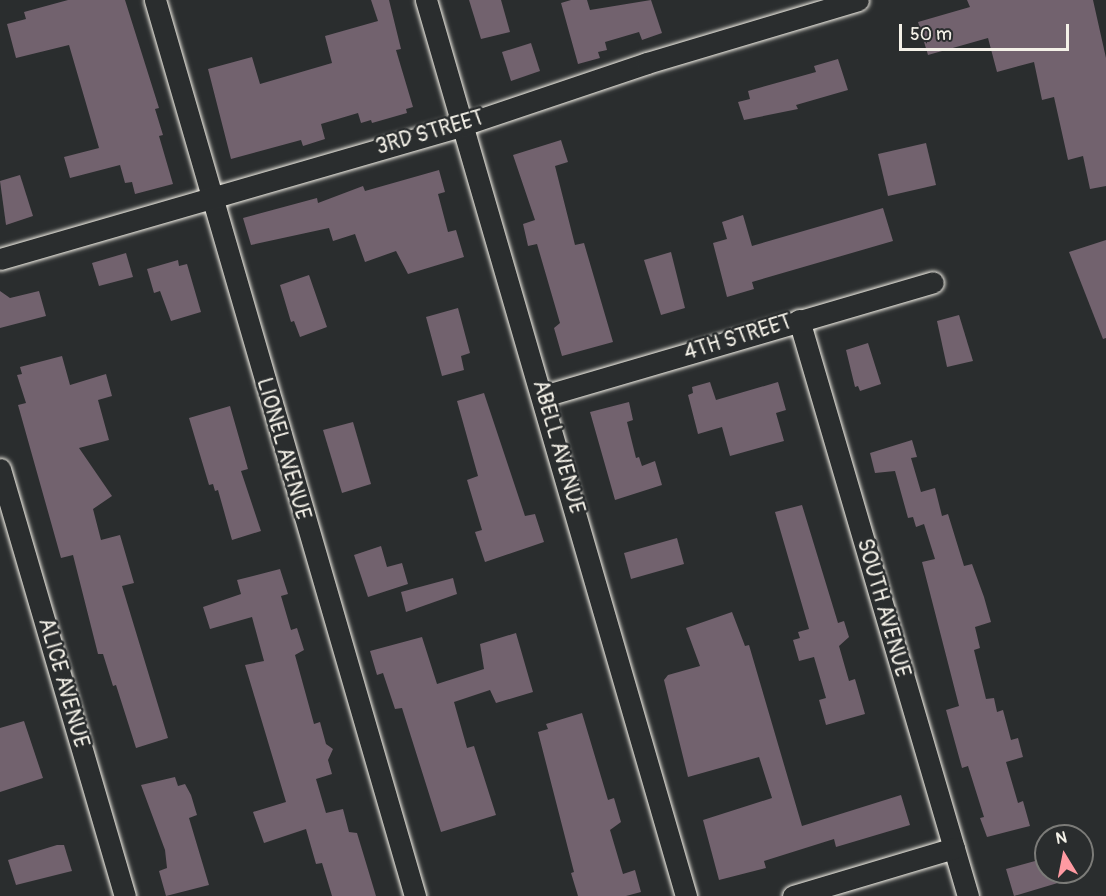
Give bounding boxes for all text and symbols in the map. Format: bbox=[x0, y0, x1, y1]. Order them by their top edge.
scale bar bbox=[902, 12, 1072, 50]
text: 50 m bbox=[910, 23, 952, 46]
street label: 3RD STREET bbox=[373, 106, 487, 160]
street label: 4TH STREET bbox=[681, 310, 795, 366]
street label: LIONEL AVENUE bbox=[251, 375, 315, 523]
street label: ABELL AVENUE bbox=[527, 377, 589, 517]
street label: SOUTH AVENUE bbox=[851, 536, 915, 680]
street label: ALICE AVENUE bbox=[32, 615, 94, 751]
north arrow bbox=[1034, 824, 1094, 884]
text: N bbox=[1054, 827, 1068, 849]

